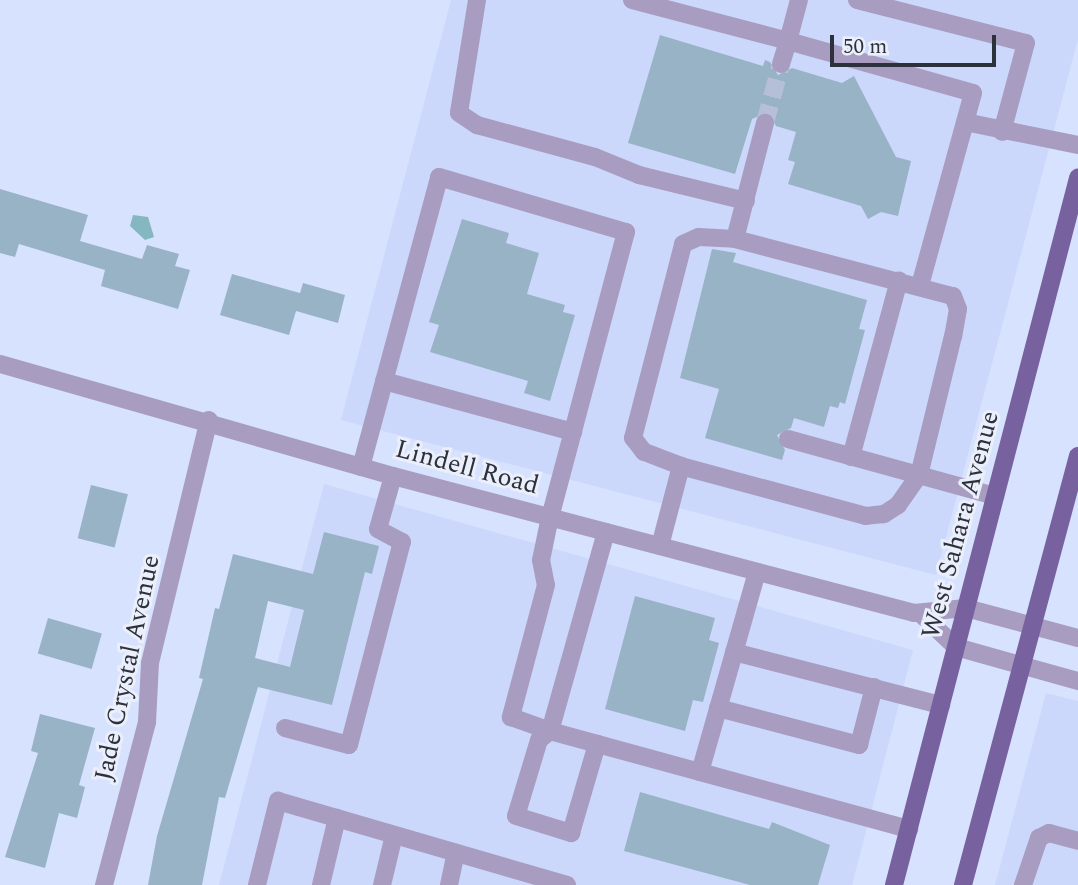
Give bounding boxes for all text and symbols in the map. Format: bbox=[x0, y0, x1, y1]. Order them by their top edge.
scale bar bbox=[833, 21, 999, 65]
text: 50 m bbox=[843, 31, 887, 63]
street label: West Sahara Avenue bbox=[916, 408, 1006, 642]
street label: Lindell Road bbox=[392, 434, 542, 502]
street label: Jade Crystal Avenue bbox=[89, 552, 167, 784]

